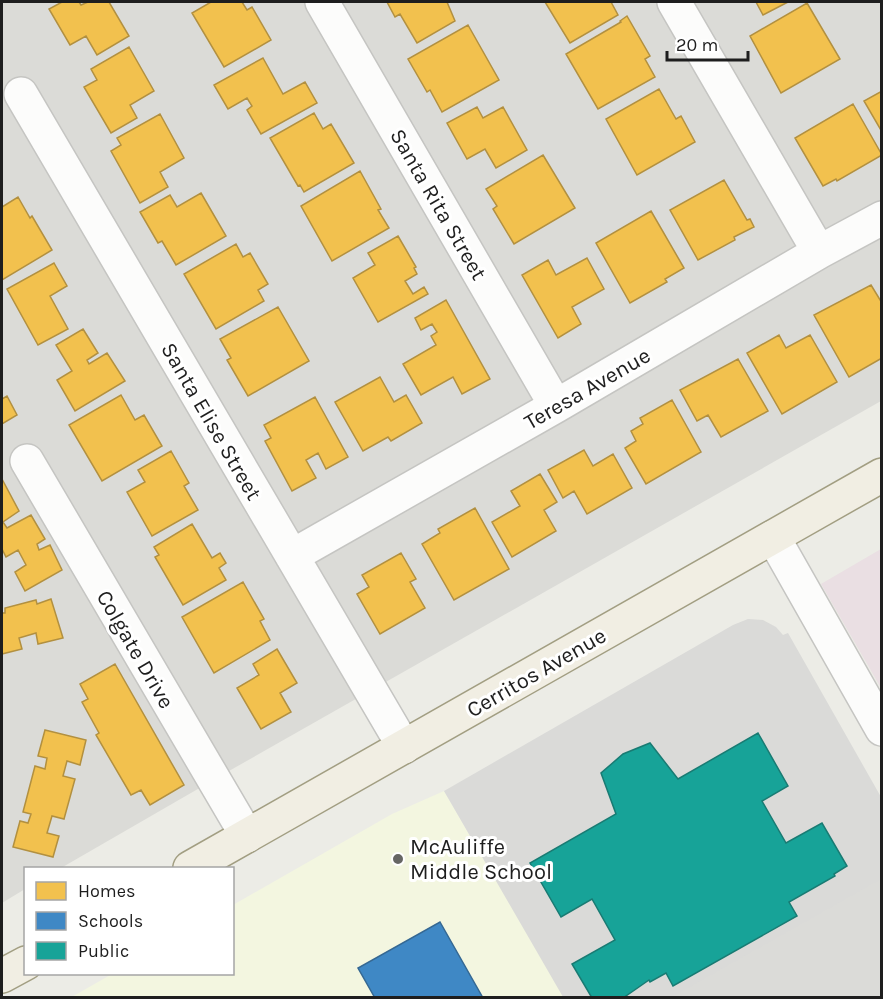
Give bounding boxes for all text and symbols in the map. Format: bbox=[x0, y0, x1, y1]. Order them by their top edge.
scale bar bbox=[667, 24, 748, 62]
text: 20 m bbox=[676, 34, 718, 56]
street label: Santa Rita Street bbox=[384, 124, 492, 285]
street label: Santa Elise Street bbox=[155, 338, 267, 505]
street label: Teresa Avenue bbox=[520, 342, 655, 435]
street label: Colgate Drive bbox=[91, 586, 179, 713]
street label: Cerritos Avenue bbox=[462, 622, 611, 723]
place label: McAuliffe Middle School bbox=[410, 834, 552, 885]
marker: McAuliffe Middle School bbox=[391, 852, 405, 866]
legend bbox=[24, 867, 234, 975]
text: Homes bbox=[78, 880, 135, 902]
text: Schools bbox=[78, 910, 143, 932]
text: Public bbox=[78, 940, 129, 962]

